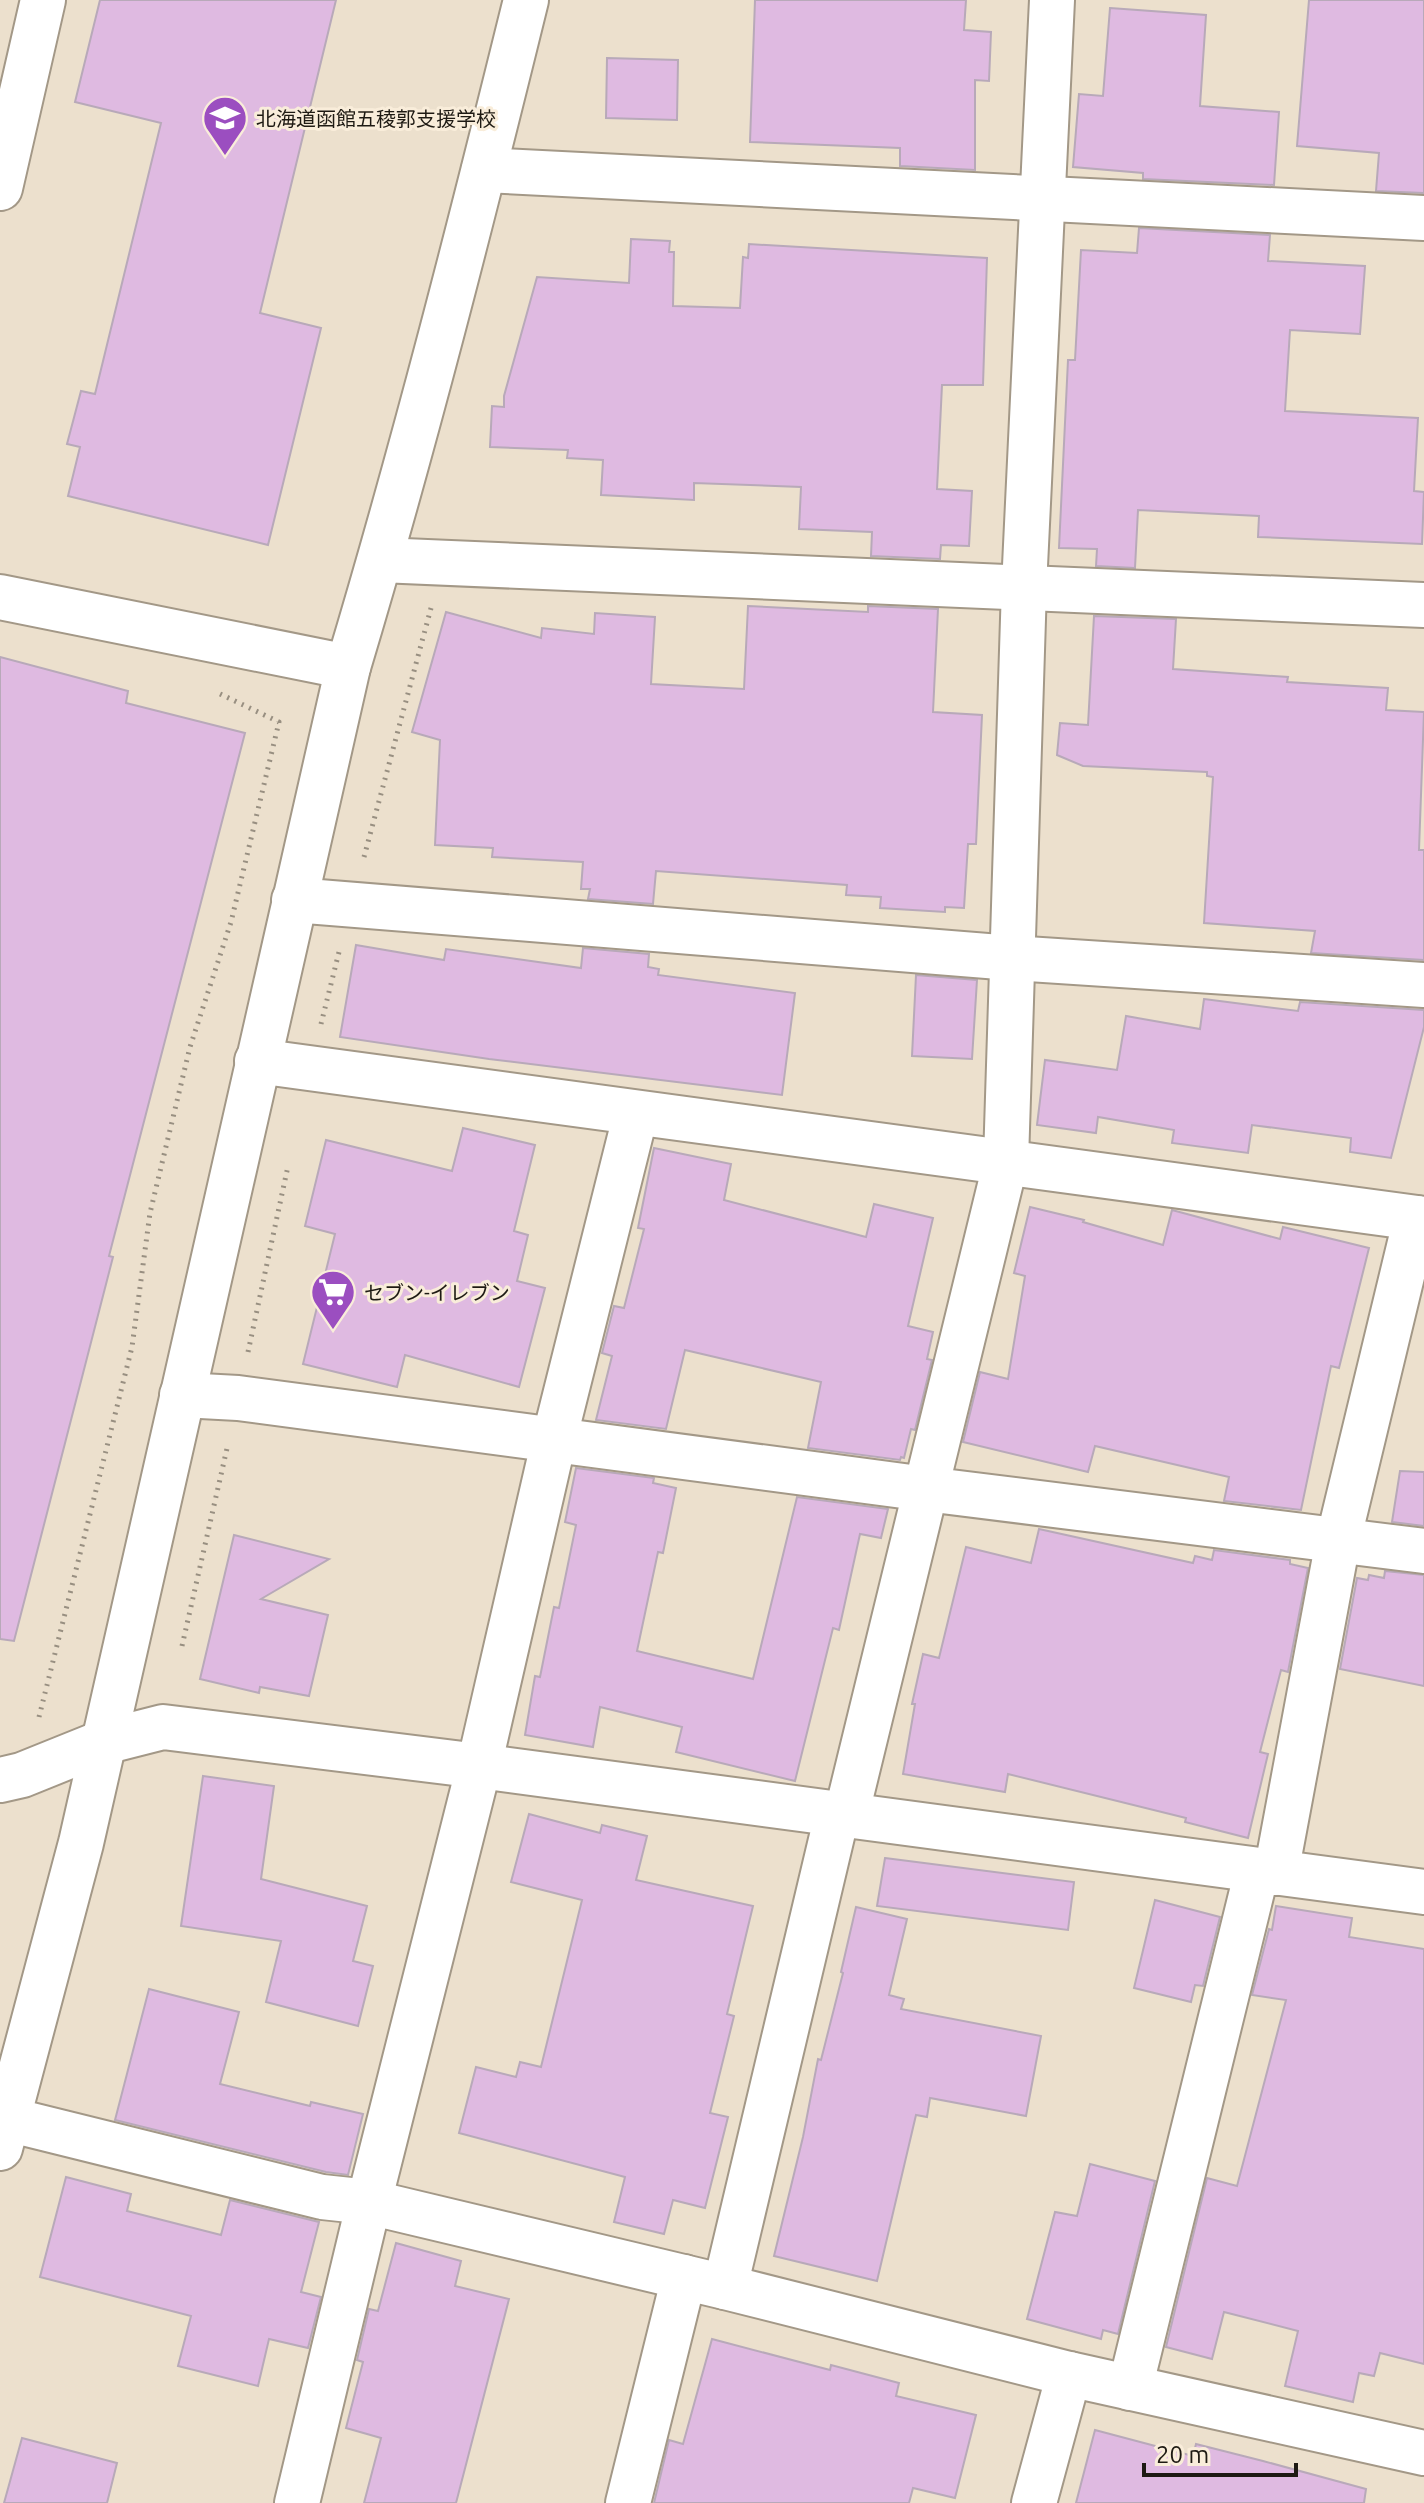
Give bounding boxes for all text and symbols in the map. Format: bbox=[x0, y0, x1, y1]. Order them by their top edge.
school or university icon: 北海道函館五稜郭支援学校 bbox=[201, 94, 249, 157]
place label: 北海道函館五稜郭支援学校 bbox=[256, 107, 496, 130]
supermarket icon: セブン-イレブン bbox=[309, 1268, 357, 1331]
place label: セブン-イレブン bbox=[364, 1281, 510, 1304]
scale bar bbox=[1144, 2427, 1296, 2477]
text: 20 m bbox=[1156, 2441, 1209, 2468]

